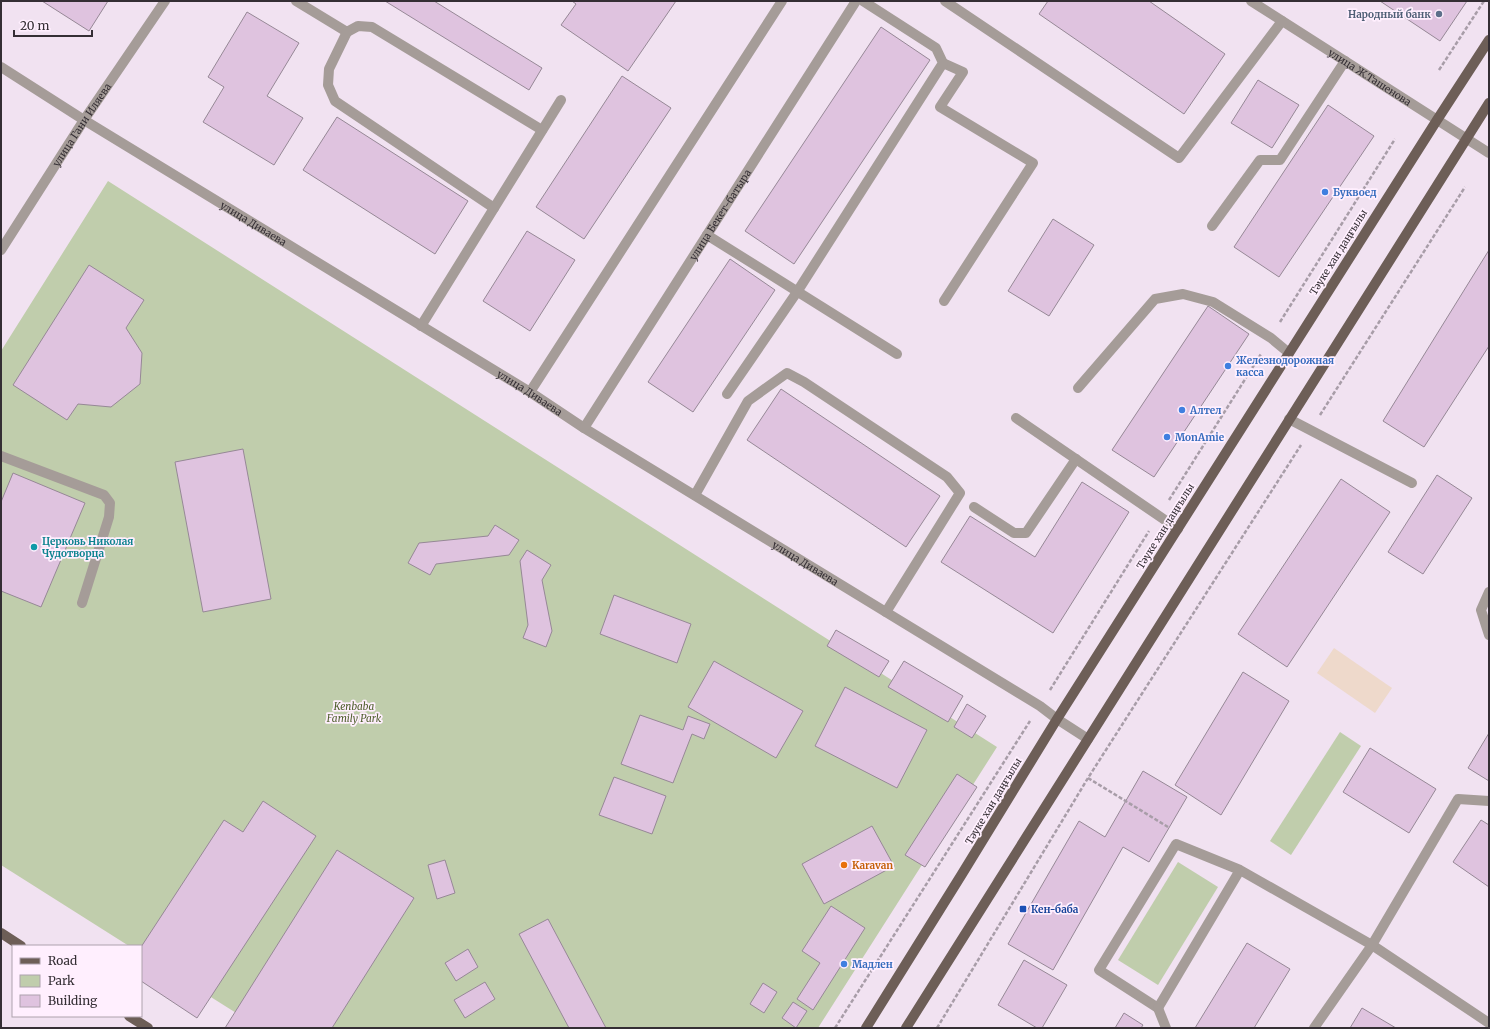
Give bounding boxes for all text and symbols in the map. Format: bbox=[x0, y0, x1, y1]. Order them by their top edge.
place label: Народный банк bbox=[1348, 8, 1431, 21]
marker: Народный банк bbox=[1434, 9, 1444, 19]
scale bar bbox=[14, 12, 92, 38]
text: 20 m bbox=[20, 18, 49, 33]
street label: улица Ж.Ташенова bbox=[1326, 46, 1414, 109]
street label: улица Гани Иляева bbox=[50, 80, 115, 169]
street label: улица Бекет-батыра bbox=[687, 166, 754, 263]
place label: Буквоед bbox=[1333, 186, 1377, 199]
marker: Буквоед bbox=[1320, 187, 1330, 197]
street label: улица Диваева bbox=[218, 199, 289, 249]
street label: Тәуке хан даңғылы bbox=[1307, 207, 1370, 298]
place label: Железнодорожная касса bbox=[1236, 354, 1334, 379]
marker: Железнодорожная касса bbox=[1223, 361, 1233, 371]
street label: улица Диваева bbox=[494, 367, 565, 419]
place label: Алтел bbox=[1189, 404, 1221, 417]
marker: Алтел bbox=[1177, 405, 1187, 415]
place label: MonAmie bbox=[1175, 431, 1225, 444]
marker: MonAmie bbox=[1162, 432, 1172, 442]
street label: Тәуке хан даңғылы bbox=[1134, 481, 1197, 572]
place label: Церковь Николая Чудотворца bbox=[42, 535, 134, 560]
street label: улица Диваева bbox=[770, 538, 841, 589]
marker: Церковь Николая Чудотворца bbox=[29, 542, 39, 552]
park label: Kenbaba Family Park bbox=[326, 700, 382, 725]
street label: Тәуке хан даңғылы bbox=[962, 755, 1025, 847]
place label: Karavan bbox=[852, 859, 893, 872]
marker: Karavan bbox=[839, 860, 849, 870]
place label: Кен-баба bbox=[1031, 903, 1079, 916]
marker: Кен-баба bbox=[1018, 904, 1028, 914]
legend bbox=[12, 945, 142, 1017]
text: Road bbox=[48, 953, 77, 968]
place label: Мадлен bbox=[852, 958, 893, 971]
marker: Мадлен bbox=[839, 959, 849, 969]
text: Park bbox=[48, 973, 75, 988]
text: Building bbox=[48, 993, 98, 1008]

